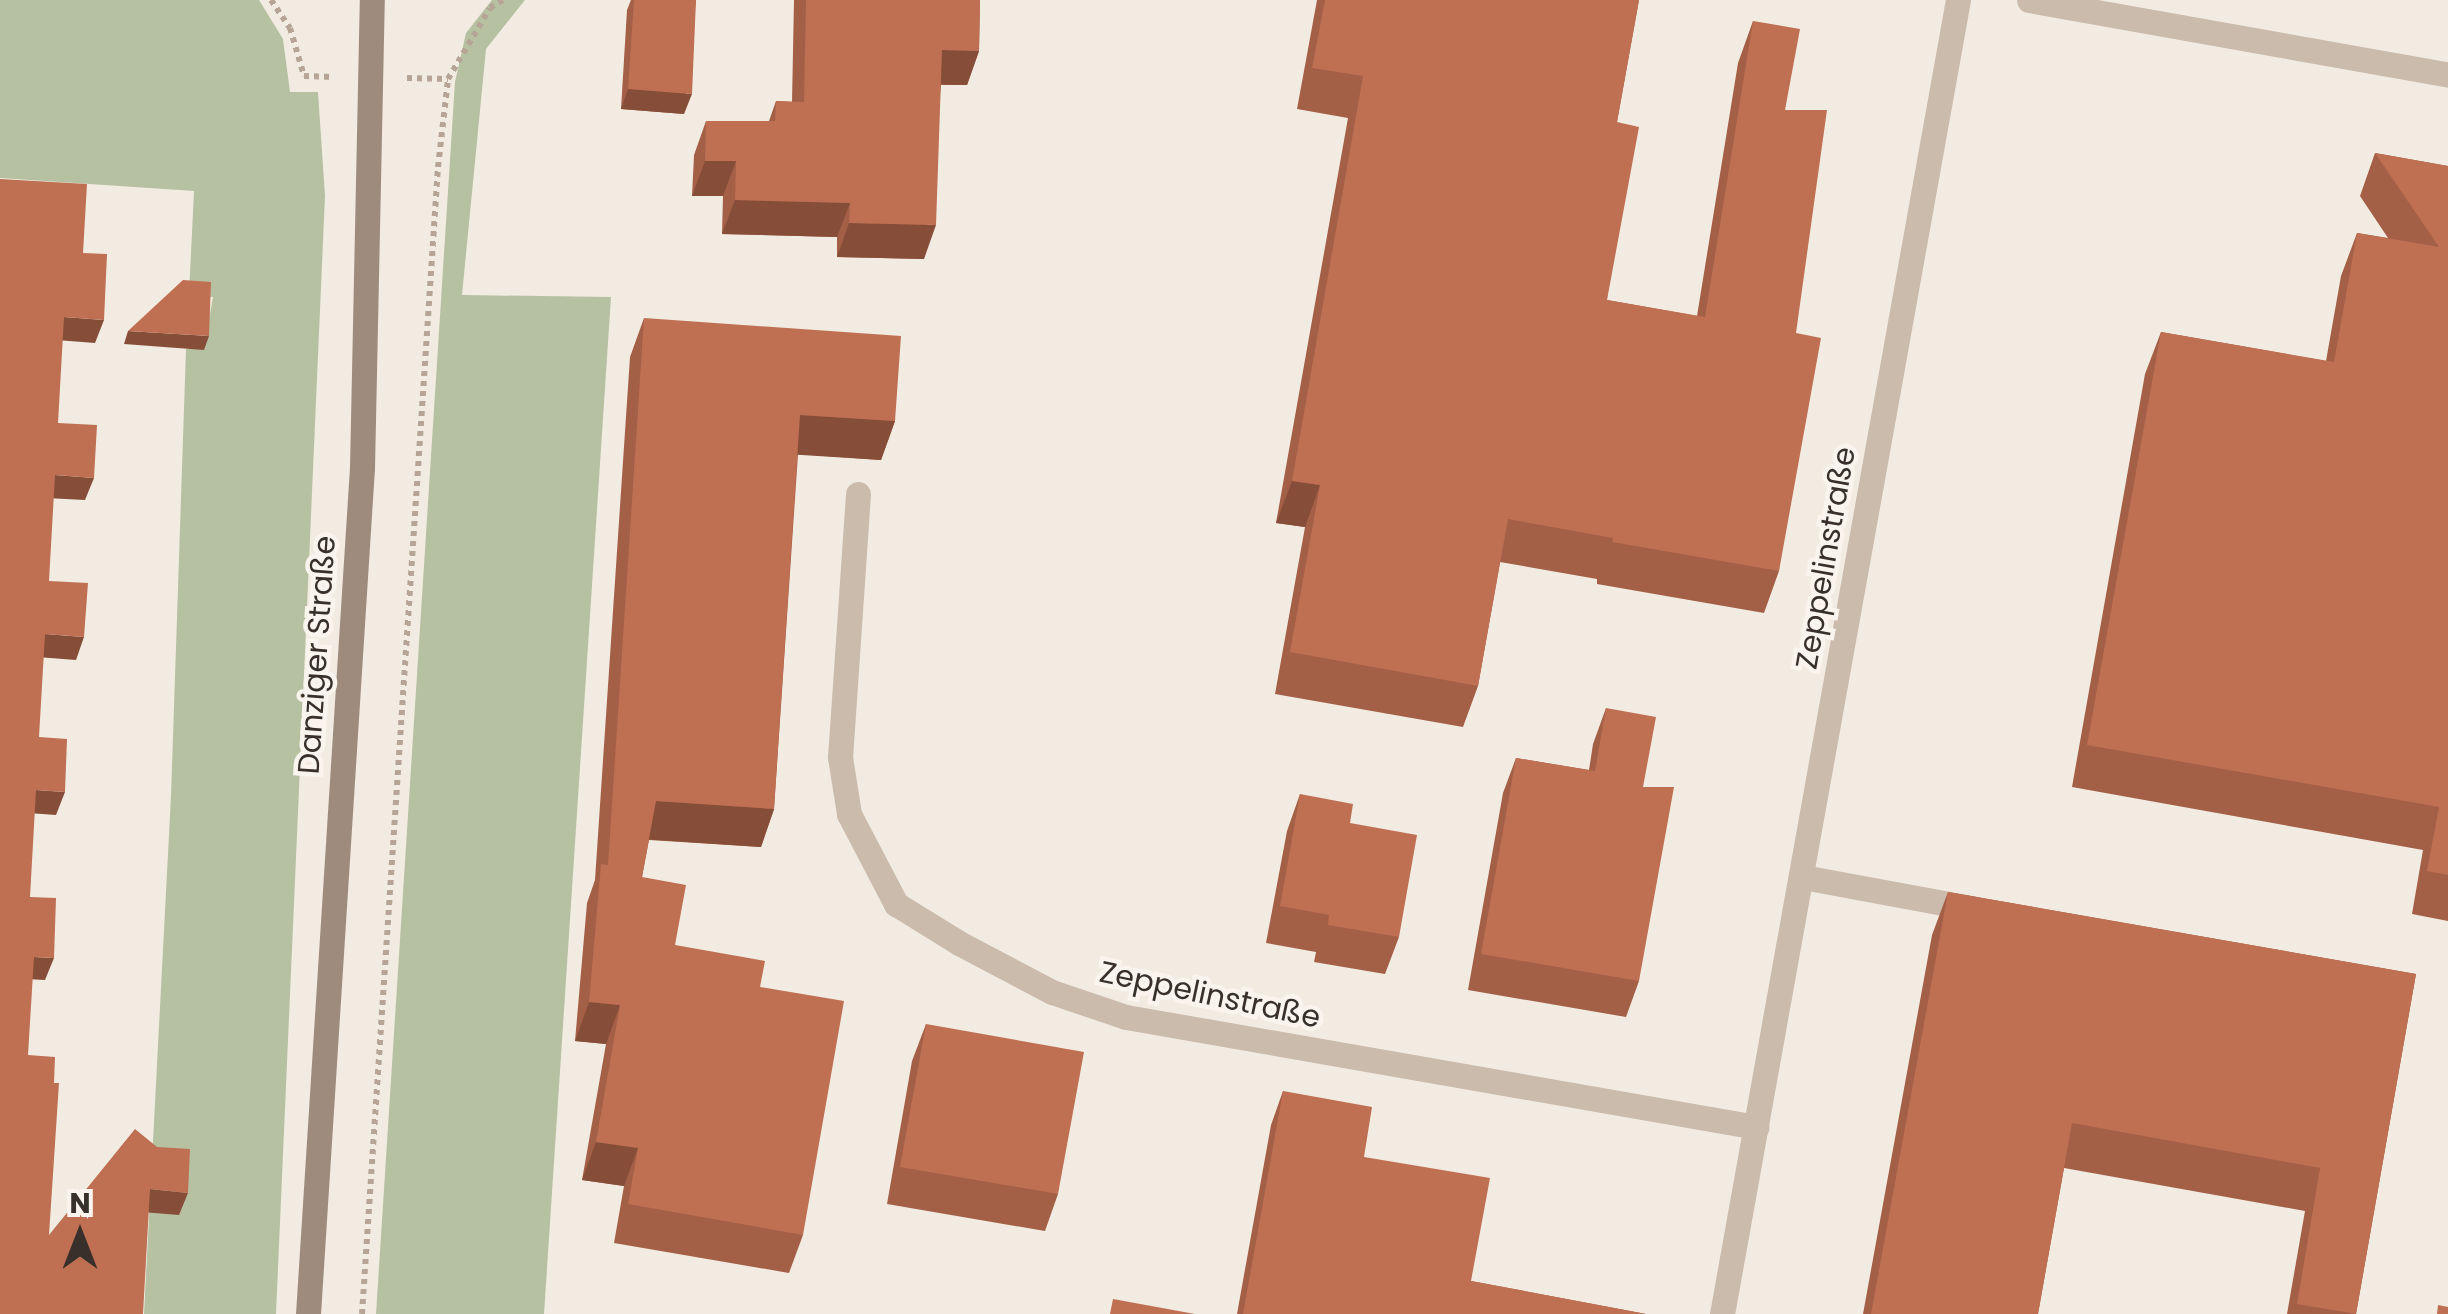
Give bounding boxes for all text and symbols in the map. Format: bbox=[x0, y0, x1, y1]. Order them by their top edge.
street label: Zeppelinstraße bbox=[1789, 444, 1863, 672]
street label: Danziger Straße bbox=[291, 535, 343, 775]
street label: Zeppelinstraße bbox=[1096, 954, 1324, 1036]
north arrow bbox=[30, 1184, 130, 1284]
text: N bbox=[69, 1184, 91, 1223]

